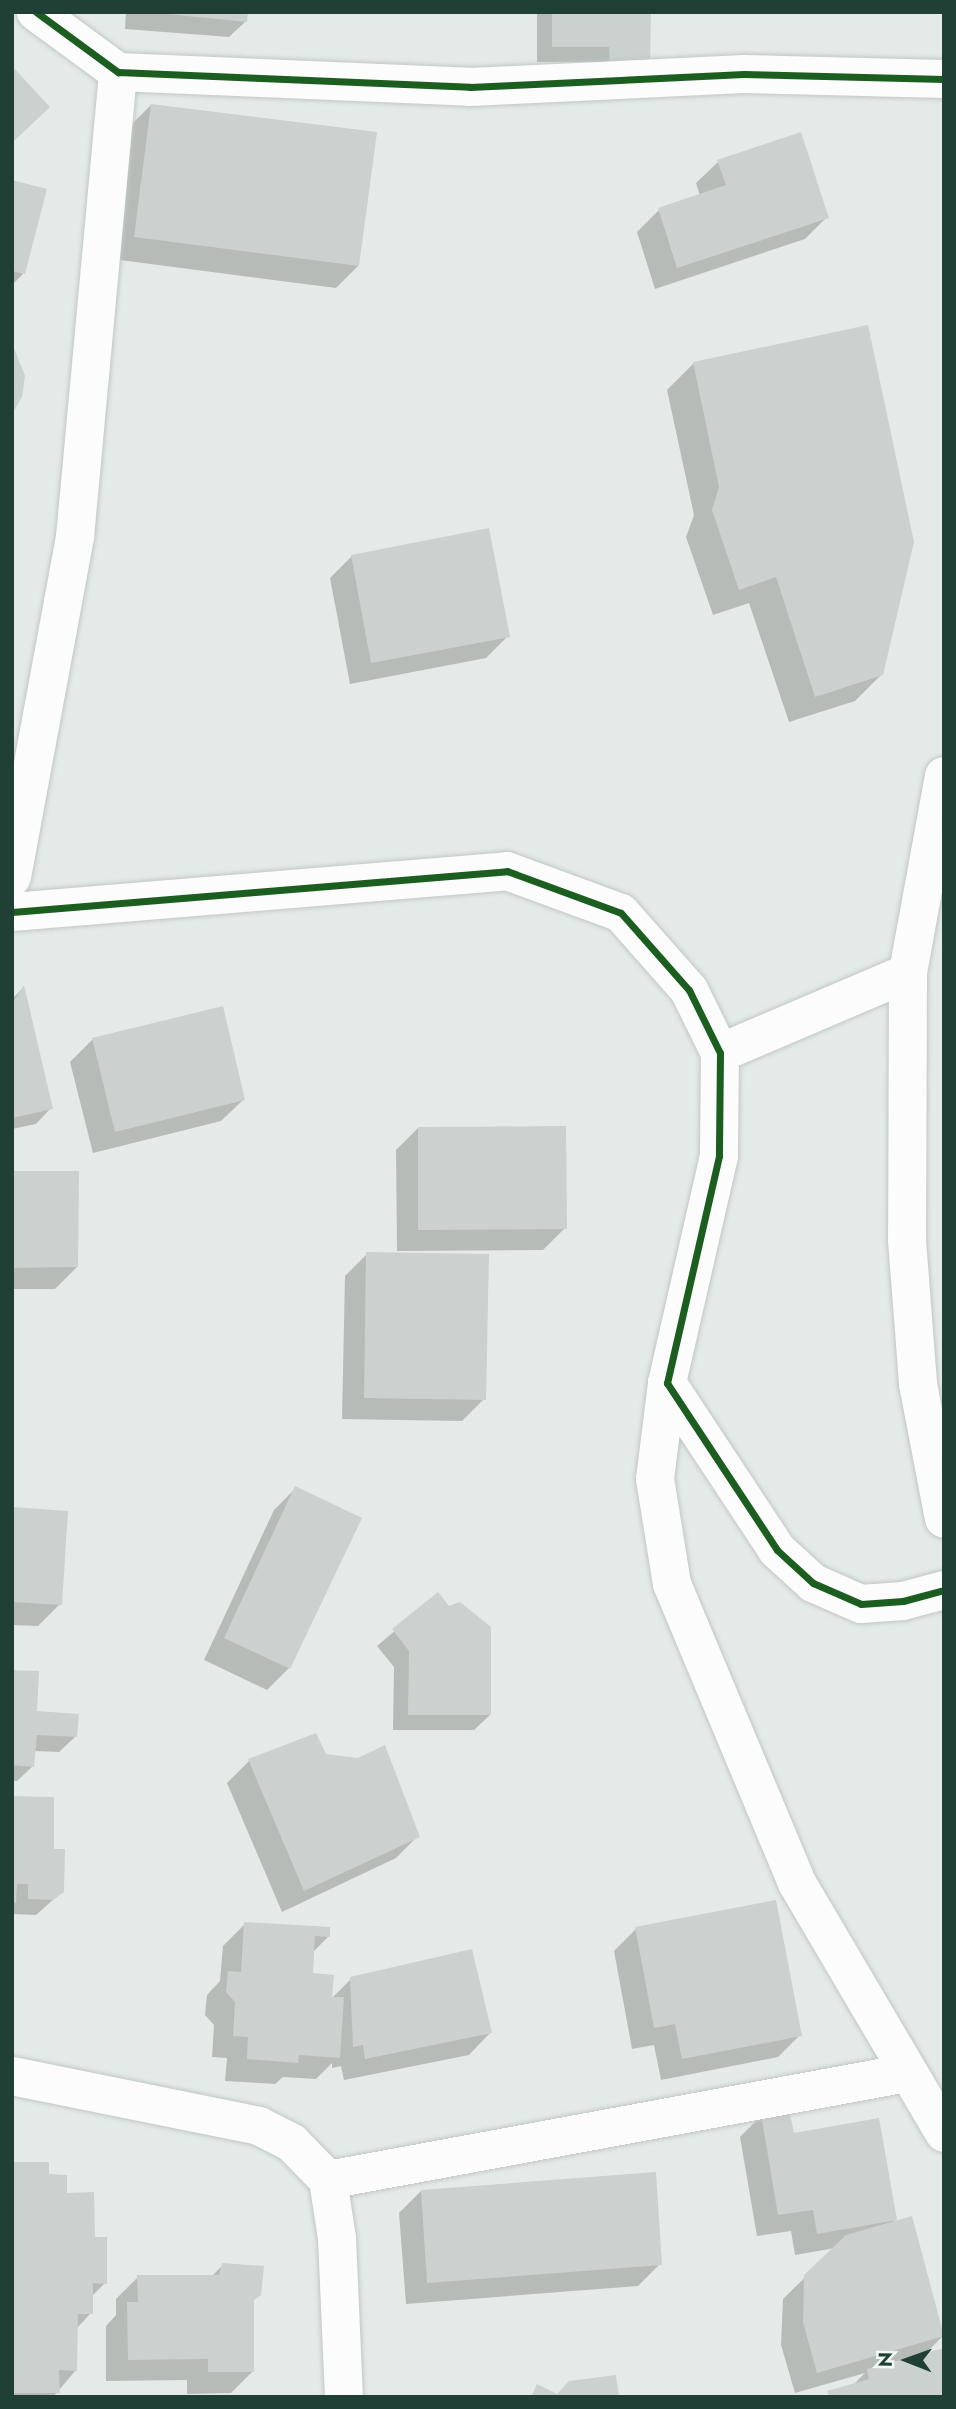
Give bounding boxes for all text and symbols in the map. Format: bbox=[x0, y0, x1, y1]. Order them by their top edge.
north arrow bbox=[872, 2325, 942, 2395]
text: N bbox=[872, 2352, 899, 2367]

